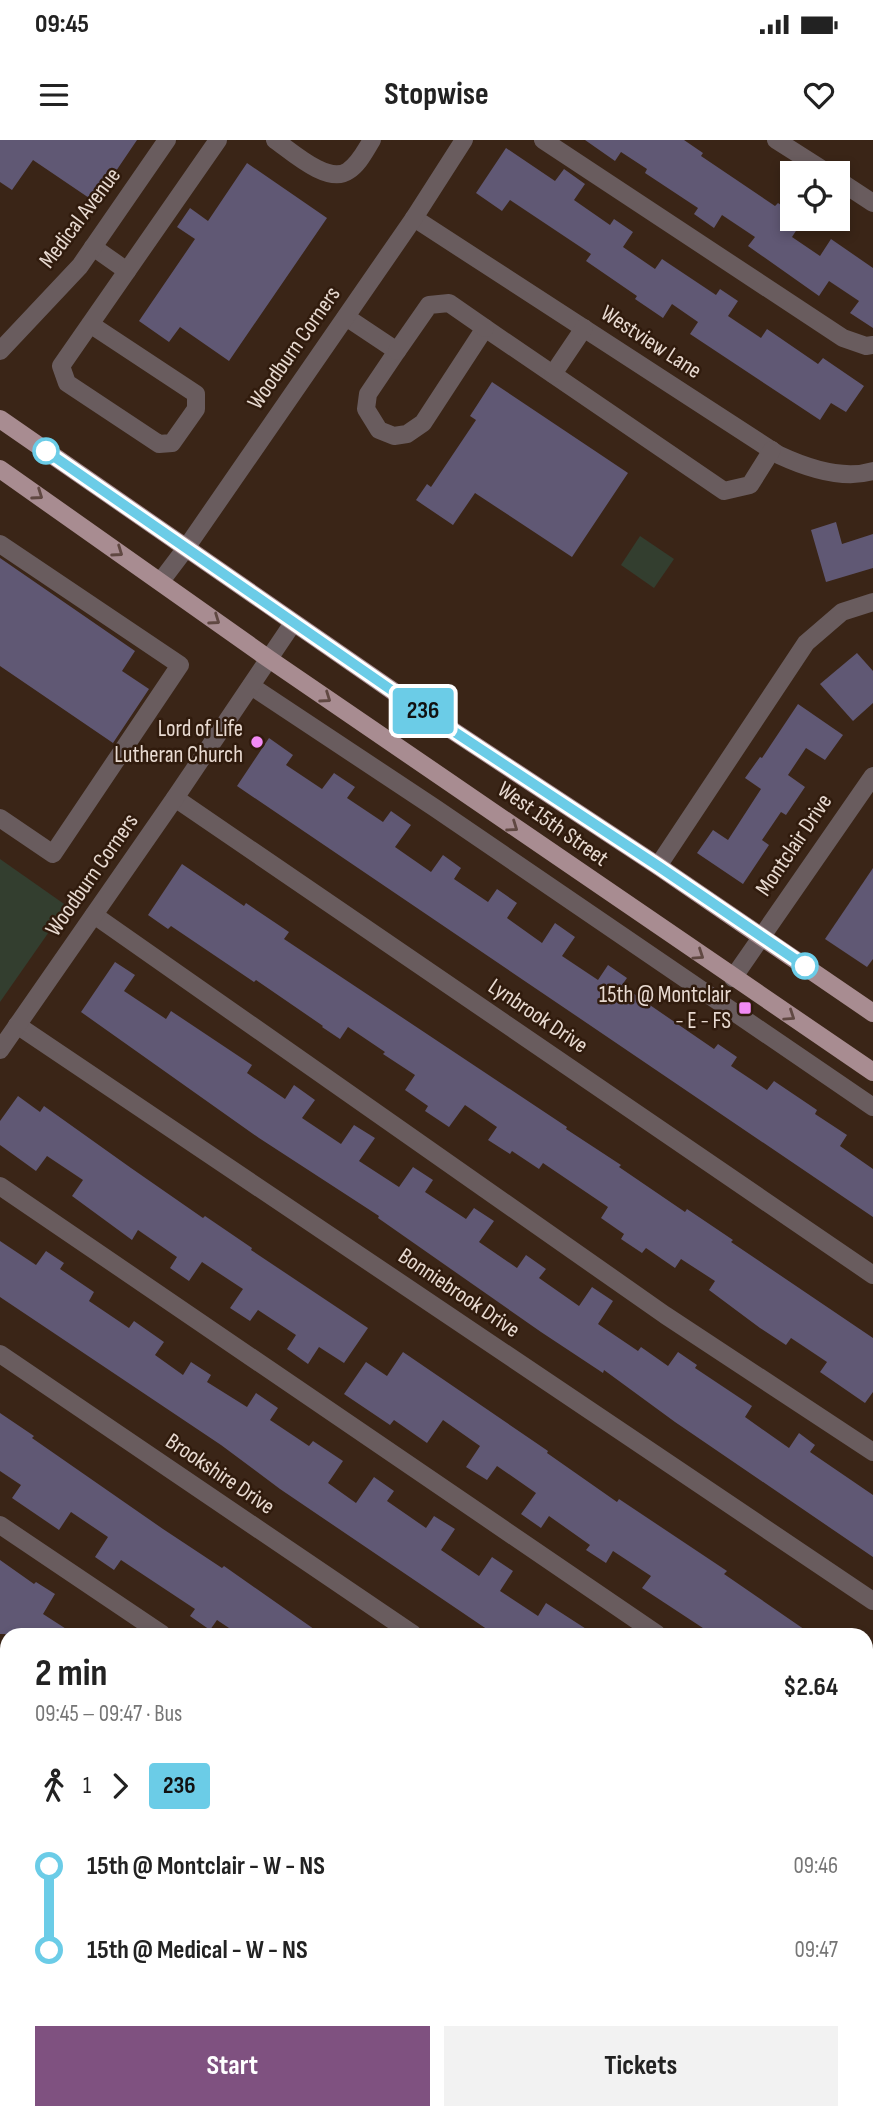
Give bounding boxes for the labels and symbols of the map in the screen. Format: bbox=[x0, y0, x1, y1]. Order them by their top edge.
street label: Medical Avenue bbox=[33, 162, 127, 274]
street label: Woodburn Corners bbox=[241, 281, 347, 415]
street label: Westview Lane bbox=[595, 299, 707, 385]
unlabelled marker bbox=[33, 438, 59, 464]
one-way arrow bbox=[30, 487, 43, 499]
one-way arrow bbox=[110, 544, 123, 556]
one-way arrow bbox=[207, 612, 220, 624]
line badge: 236 bbox=[383, 688, 463, 734]
one-way arrow bbox=[318, 689, 331, 702]
place label: Lord of Life Lutheran Church bbox=[114, 715, 243, 769]
marker: Lord of Life Lutheran Church bbox=[249, 734, 265, 750]
street label: West 15th Street bbox=[492, 776, 614, 872]
street label: Montclair Drive bbox=[750, 789, 838, 901]
street label: Woodburn Corners bbox=[39, 808, 145, 942]
one-way arrow bbox=[505, 818, 518, 831]
one-way arrow bbox=[691, 947, 704, 959]
unlabelled marker bbox=[792, 953, 818, 979]
street label: Lynbrook Drive bbox=[483, 972, 593, 1060]
place label: 15th @ Montclair - E - FS bbox=[599, 981, 731, 1035]
marker: 15th @ Montclair - E - FS bbox=[737, 1000, 753, 1016]
one-way arrow bbox=[782, 1008, 795, 1020]
street label: Bonniebrook Drive bbox=[393, 1242, 525, 1344]
street label: Brookshire Drive bbox=[160, 1427, 280, 1521]

